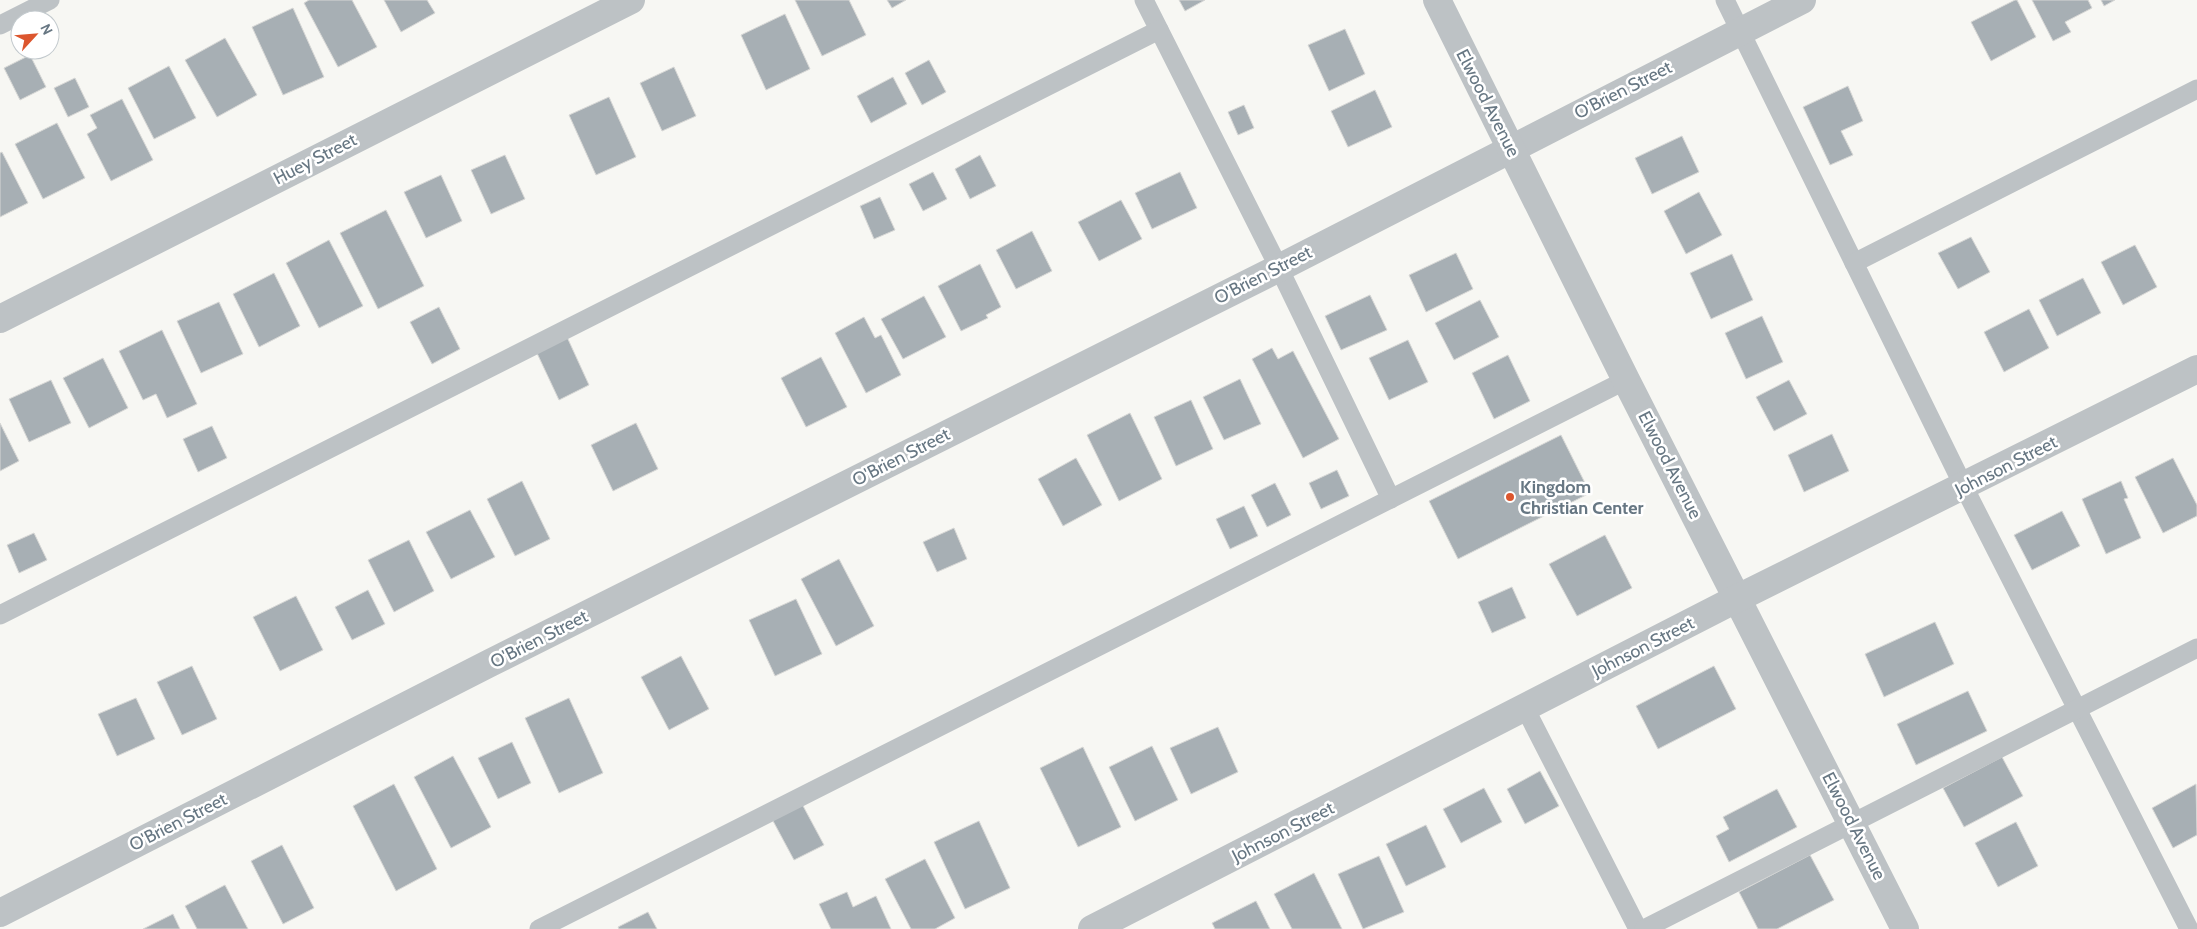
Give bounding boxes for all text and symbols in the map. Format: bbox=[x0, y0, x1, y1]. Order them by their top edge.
north arrow bbox=[10, 10, 60, 60]
text: N bbox=[36, 21, 57, 38]
street label: Elwood Avenue bbox=[1451, 45, 1525, 161]
street label: O'Brien Street bbox=[1570, 56, 1676, 124]
street label: Huey Street bbox=[270, 129, 360, 189]
street label: O'Brien Street bbox=[1210, 241, 1316, 309]
street label: Elwood Avenue bbox=[1633, 407, 1707, 523]
street label: O'Brien Street bbox=[848, 423, 954, 491]
street label: Johnson Street bbox=[1950, 431, 2061, 502]
place label: Kingdom Christian Center bbox=[1520, 476, 1644, 519]
marker: Kingdom Christian Center bbox=[1504, 491, 1516, 503]
street label: O'Brien Street bbox=[486, 605, 592, 673]
street label: Johnson Street bbox=[1587, 612, 1698, 683]
street label: Elwood Avenue bbox=[1817, 768, 1891, 884]
street label: O'Brien Street bbox=[125, 788, 231, 856]
street label: Johnson Street bbox=[1227, 797, 1338, 868]

